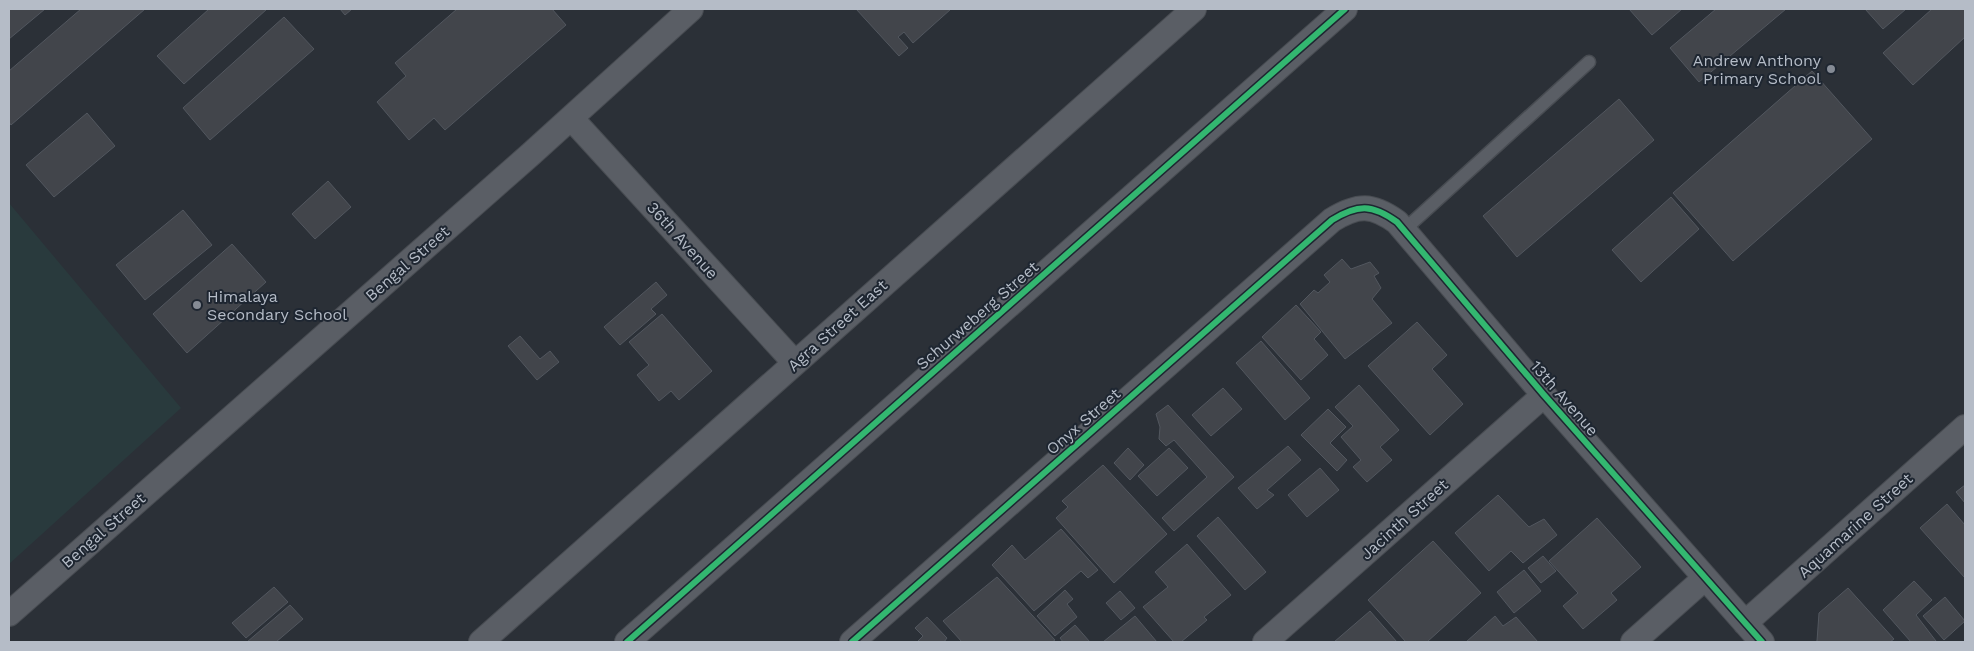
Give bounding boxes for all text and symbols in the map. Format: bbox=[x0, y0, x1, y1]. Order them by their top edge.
place label: Andrew Anthony Primary School bbox=[1693, 51, 1822, 88]
marker: Andrew Anthony Primary School bbox=[1825, 63, 1837, 75]
street label: 36th Avenue bbox=[643, 198, 722, 283]
street label: Bengal Street bbox=[361, 222, 453, 305]
street label: Schurweberg Street bbox=[912, 257, 1042, 374]
street label: Agra Street East bbox=[784, 275, 891, 375]
place label: Himalaya Secondary School bbox=[207, 287, 347, 324]
marker: Himalaya Secondary School bbox=[191, 299, 203, 311]
street label: 13th Avenue bbox=[1527, 357, 1602, 440]
street label: Onyx Street bbox=[1043, 384, 1124, 459]
street label: Aquamarine Street bbox=[1794, 469, 1917, 582]
street label: Jacinth Street bbox=[1357, 475, 1452, 564]
street label: Bengal Street bbox=[57, 489, 149, 572]

